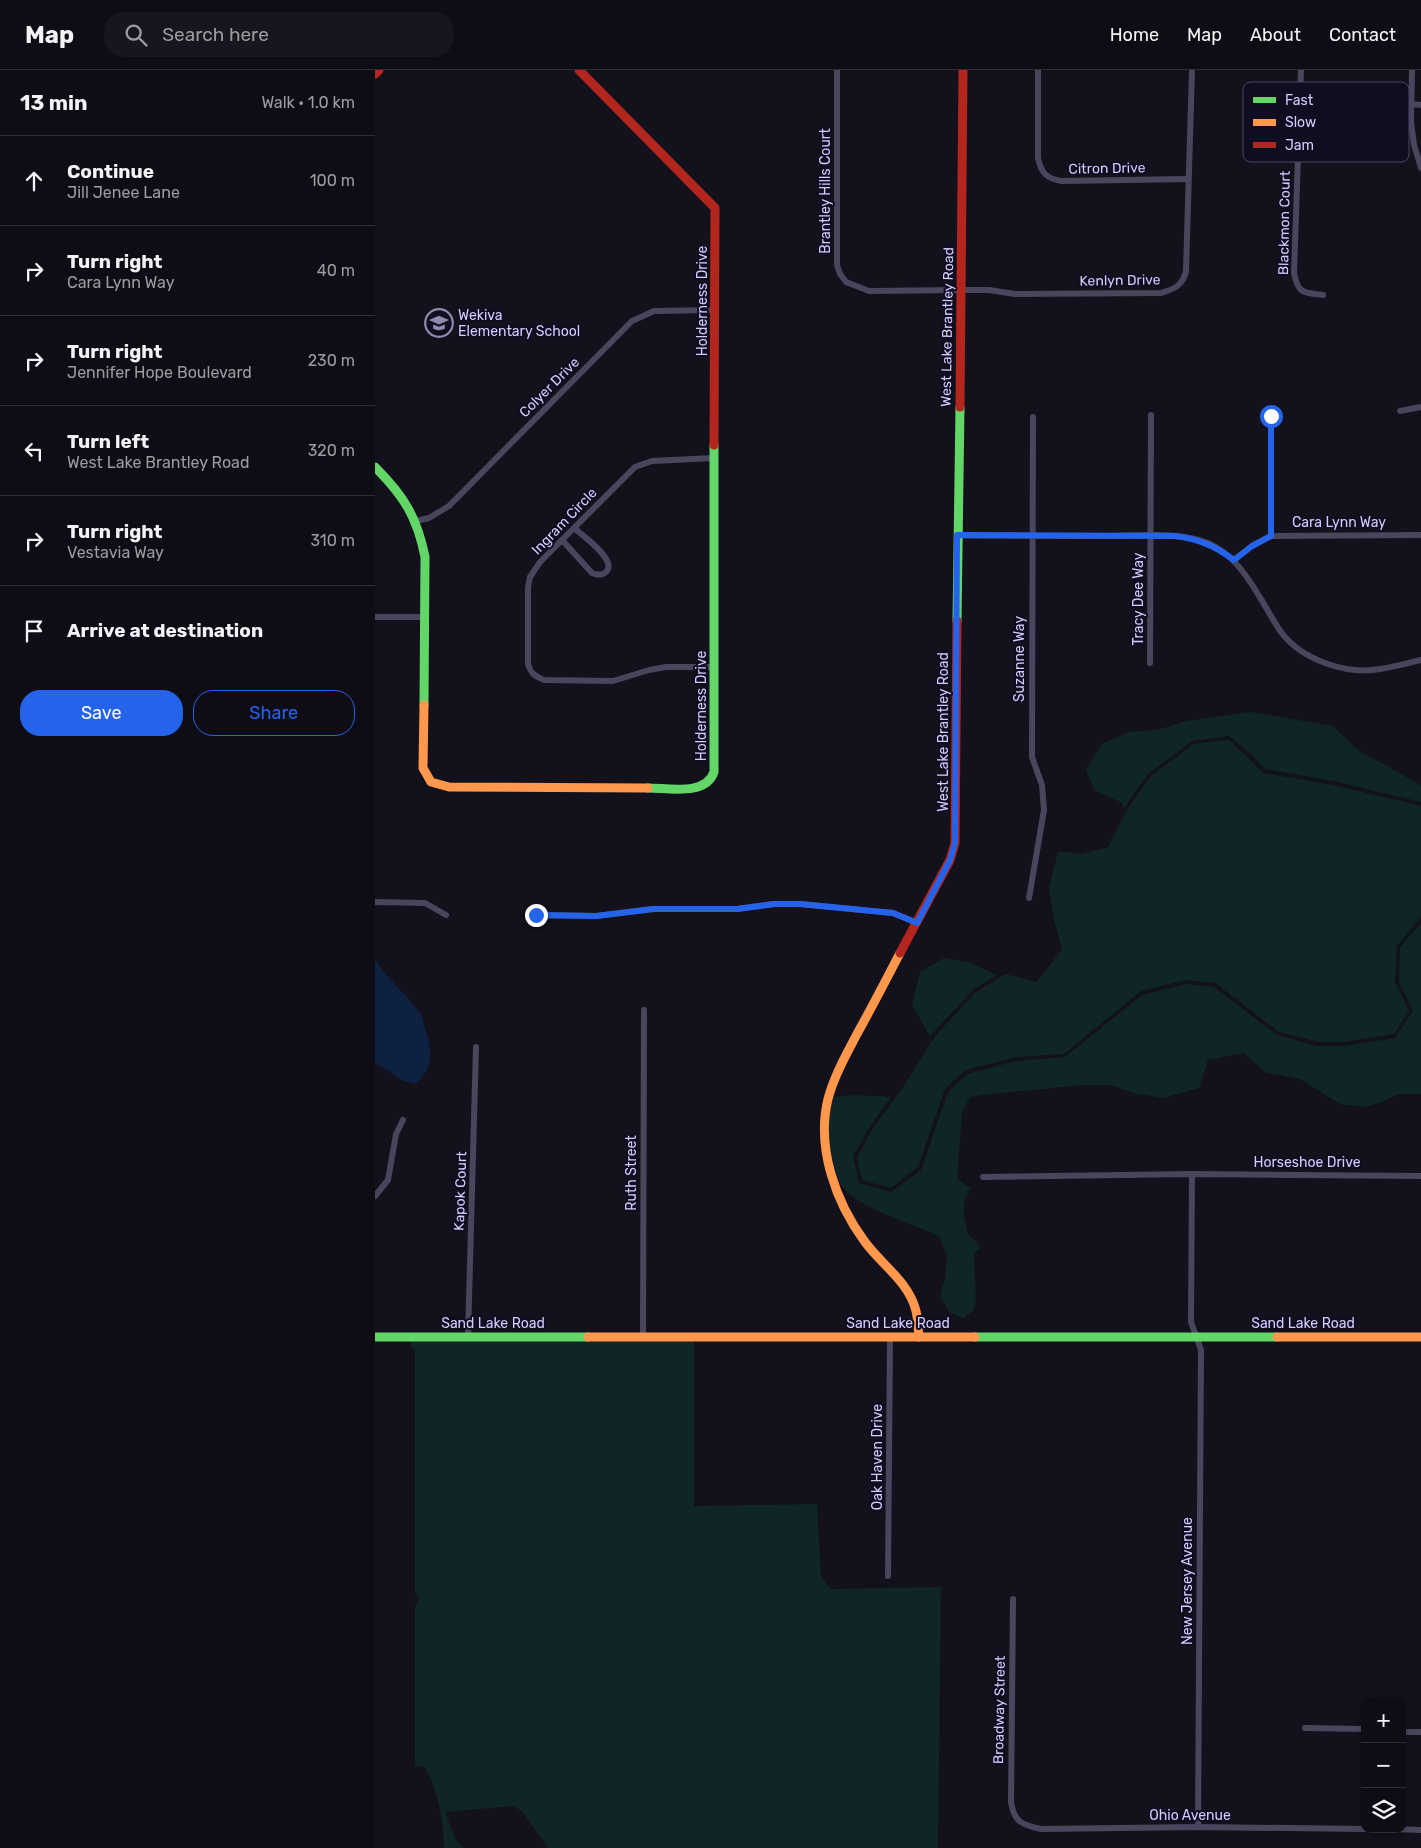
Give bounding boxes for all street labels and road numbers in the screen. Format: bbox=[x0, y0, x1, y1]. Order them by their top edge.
street label: Brantley Hills Court bbox=[817, 128, 834, 254]
street label: Citron Drive bbox=[1068, 159, 1146, 178]
street label: Blackmon Court bbox=[1275, 170, 1294, 275]
street label: Holderness Drive bbox=[694, 246, 711, 356]
street label: West Lake Brantley Road bbox=[938, 247, 957, 407]
street label: Kenlyn Drive bbox=[1079, 271, 1161, 290]
street label: Colyer Drive bbox=[516, 354, 583, 421]
street label: Ingram Circle bbox=[528, 484, 601, 558]
street label: Cara Lynn Way bbox=[1292, 514, 1386, 531]
street label: Tracy Dee Way bbox=[1130, 552, 1147, 645]
street label: Suzanne Way bbox=[1011, 616, 1028, 702]
street label: Holderness Drive bbox=[693, 651, 710, 761]
street label: West Lake Brantley Road bbox=[935, 652, 952, 812]
street label: Ruth Street bbox=[623, 1135, 640, 1211]
street label: Kapok Court bbox=[451, 1150, 470, 1231]
street label: Horseshoe Drive bbox=[1254, 1154, 1361, 1171]
street label: Sand Lake Road bbox=[441, 1315, 545, 1332]
street label: Sand Lake Road bbox=[846, 1315, 950, 1332]
street label: Sand Lake Road bbox=[1251, 1315, 1355, 1332]
street label: Oak Haven Drive bbox=[869, 1404, 886, 1510]
street label: New Jersey Avenue bbox=[1179, 1517, 1196, 1645]
street label: Broadway Street bbox=[990, 1655, 1009, 1764]
street label: Ohio Avenue bbox=[1149, 1807, 1231, 1824]

